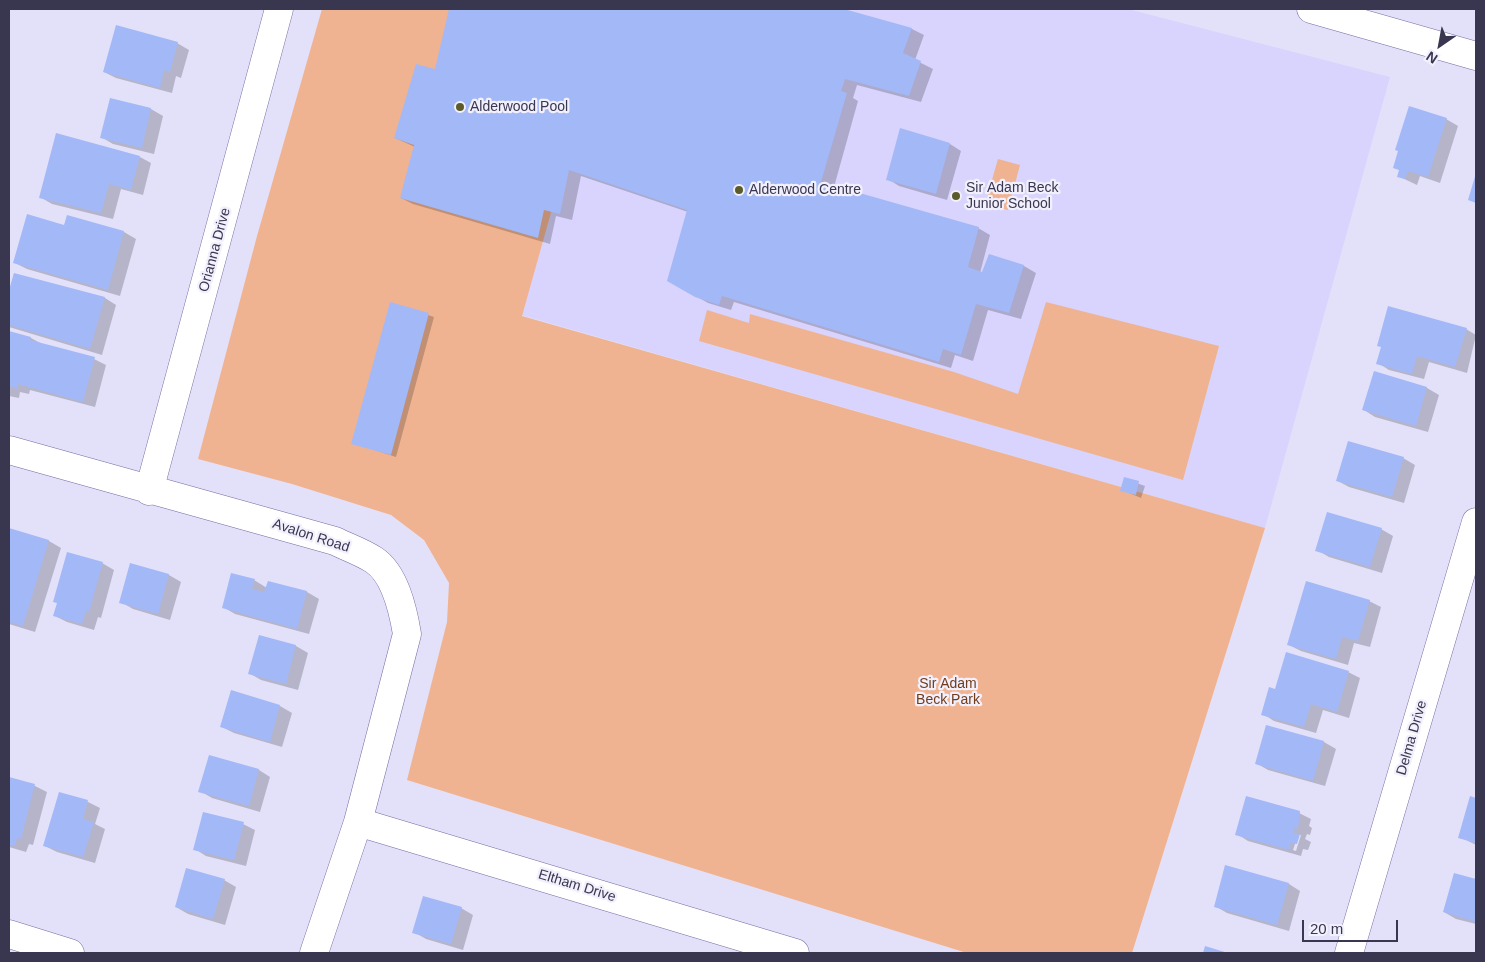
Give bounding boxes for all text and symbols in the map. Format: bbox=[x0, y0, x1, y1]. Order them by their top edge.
north arrow bbox=[1415, 20, 1465, 70]
text: N bbox=[1423, 48, 1440, 67]
place label: Alderwood Pool bbox=[470, 99, 568, 115]
marker: Alderwood Pool bbox=[454, 101, 466, 113]
place label: Sir Adam Beck Junior School bbox=[966, 180, 1059, 212]
place label: Alderwood Centre bbox=[749, 182, 861, 198]
marker: Alderwood Centre bbox=[733, 184, 745, 196]
marker: Sir Adam Beck Junior School bbox=[950, 190, 962, 202]
street label: Orianna Drive bbox=[196, 206, 234, 294]
street label: Avalon Road bbox=[270, 516, 352, 556]
park label: Sir Adam Beck Park bbox=[916, 676, 980, 709]
street label: Delma Drive bbox=[1393, 699, 1431, 777]
street label: Eltham Drive bbox=[536, 866, 618, 906]
scale bar bbox=[1305, 910, 1401, 942]
text: 20 m bbox=[1310, 920, 1343, 937]

